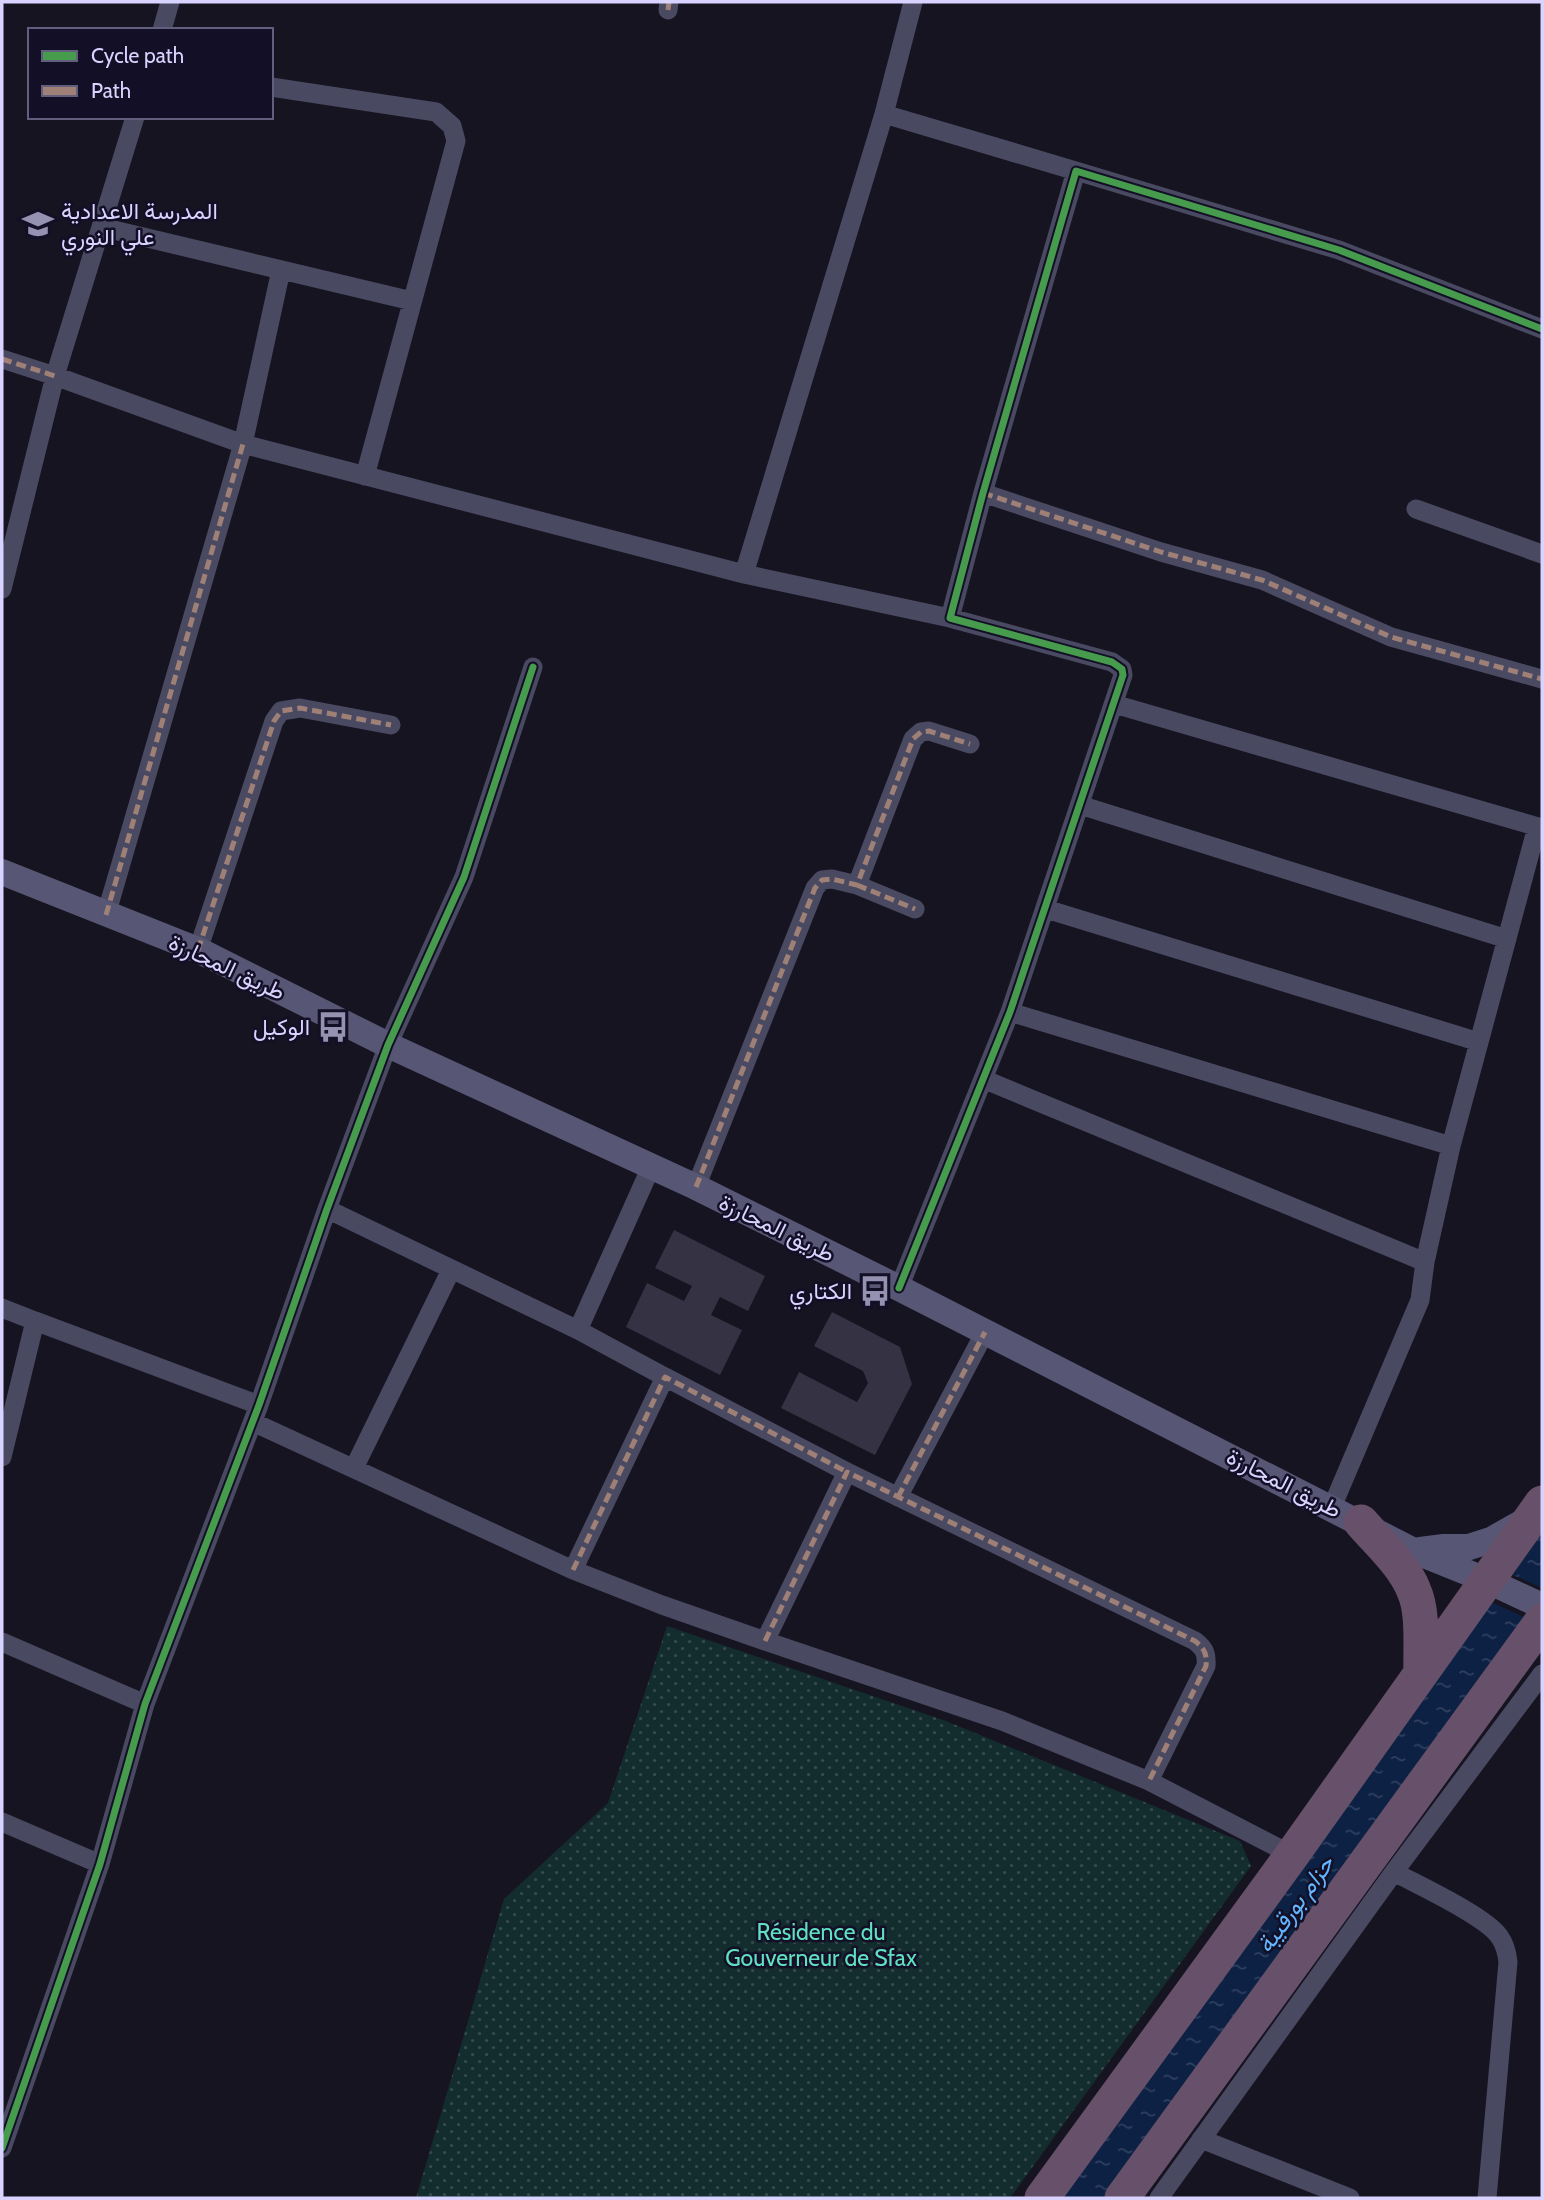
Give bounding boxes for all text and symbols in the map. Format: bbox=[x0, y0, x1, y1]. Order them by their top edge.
legend bbox=[28, 28, 273, 119]
text: Cycle path bbox=[91, 43, 184, 68]
text: Path bbox=[91, 78, 131, 103]
place label: المدرسة الاعدادية علي النوري bbox=[61, 197, 218, 256]
school or university icon: المدرسة الاعدادية علي النوري bbox=[21, 207, 55, 241]
street label: طريق المحارزة bbox=[164, 928, 290, 1007]
bus stop icon: الوكيل bbox=[316, 1010, 350, 1044]
place label: الوكيل bbox=[253, 1013, 310, 1042]
street label: طريق المحارزة bbox=[714, 1188, 839, 1269]
bus stop icon: الكتاري bbox=[858, 1274, 892, 1308]
place label: الكتاري bbox=[789, 1277, 852, 1310]
street label: طريق المحارزة bbox=[1221, 1442, 1346, 1525]
water label: حزام بورقيبة bbox=[1250, 1849, 1342, 1959]
park label: Résidence du Gouverneur de Sfax bbox=[725, 1918, 917, 1972]

